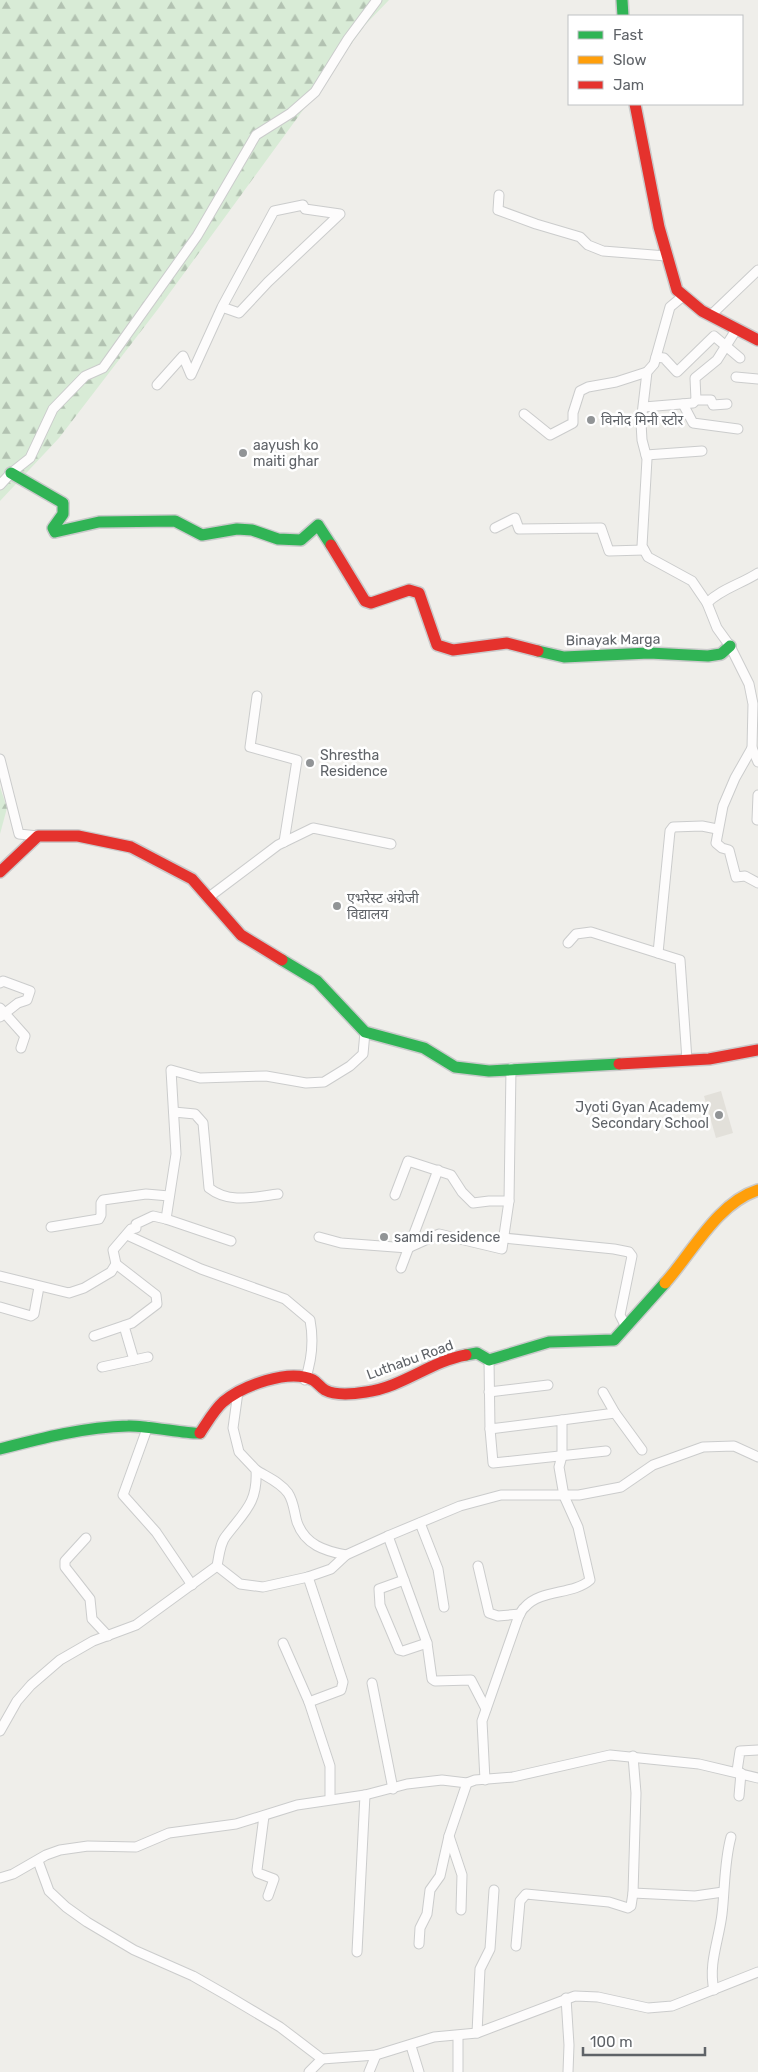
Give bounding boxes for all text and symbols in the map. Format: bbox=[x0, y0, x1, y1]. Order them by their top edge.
legend bbox=[568, 15, 743, 105]
text: Fast bbox=[613, 26, 643, 44]
text: Slow bbox=[613, 51, 646, 69]
text: Jam bbox=[613, 76, 644, 94]
place label: विनोद मिनी स्टोर bbox=[601, 412, 684, 429]
marker: विनोद मिनी स्टोर bbox=[585, 414, 597, 426]
place label: aayush ko maiti ghar bbox=[253, 437, 319, 470]
marker: aayush ko maiti ghar bbox=[237, 447, 249, 459]
street label: Binayak Marga bbox=[566, 631, 660, 649]
place label: Shrestha Residence bbox=[320, 747, 388, 780]
marker: Shrestha Residence bbox=[304, 757, 316, 769]
place label: एभरेस्ट अंग्रेजी विद्यालय bbox=[347, 889, 419, 923]
marker: एभरेस्ट अंग्रेजी विद्यालय bbox=[331, 900, 343, 912]
place label: Jyoti Gyan Academy Secondary School bbox=[575, 1099, 709, 1132]
marker: Jyoti Gyan Academy Secondary School bbox=[713, 1109, 725, 1121]
place label: samdi residence bbox=[394, 1229, 500, 1246]
marker: samdi residence bbox=[378, 1231, 390, 1243]
street label: Luthabu Road bbox=[364, 1336, 456, 1384]
scale bar bbox=[583, 2024, 706, 2056]
text: 100 m bbox=[590, 2033, 632, 2051]

